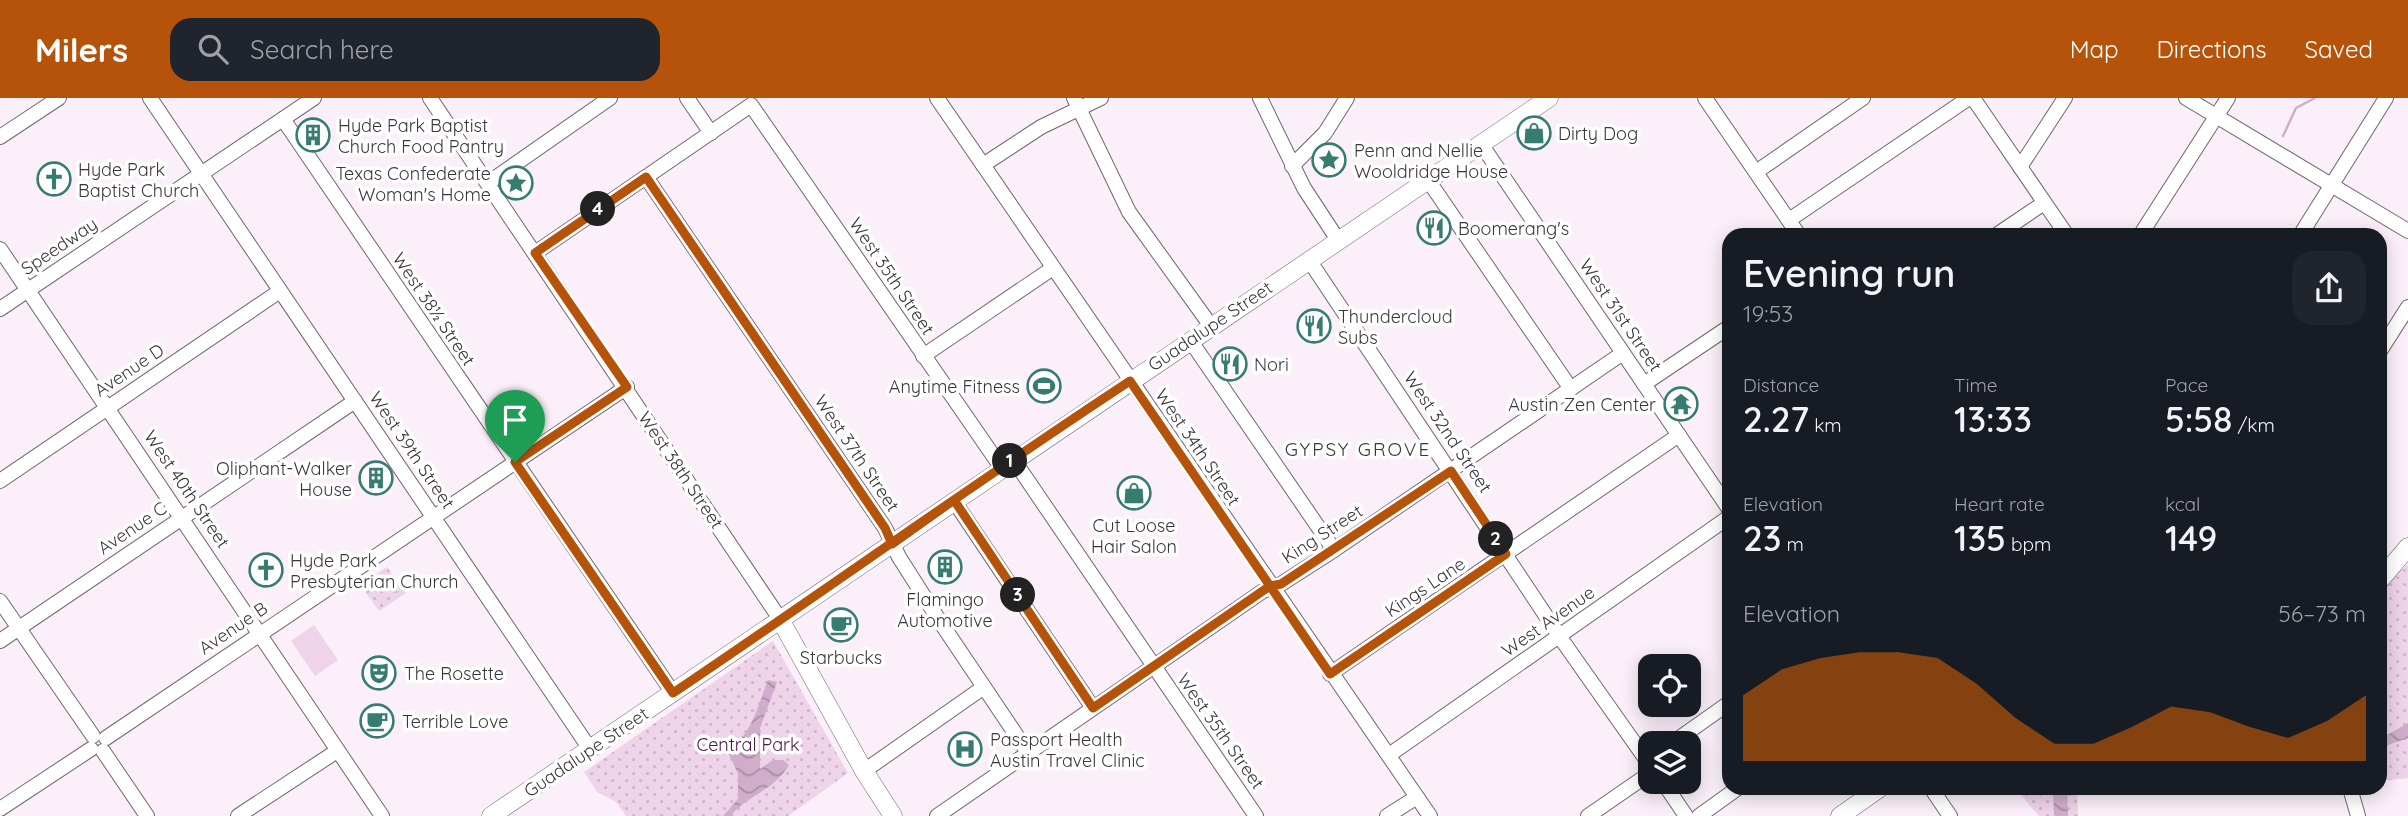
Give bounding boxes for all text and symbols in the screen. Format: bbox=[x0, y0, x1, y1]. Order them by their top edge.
search box bbox=[170, 18, 660, 81]
text: Milers bbox=[35, 29, 128, 70]
icon: search bbox=[194, 30, 232, 68]
text: Search here bbox=[250, 33, 394, 66]
text: Map bbox=[2070, 34, 2119, 64]
text: Directions bbox=[2157, 34, 2267, 64]
text: Saved bbox=[2305, 34, 2373, 64]
place label: Hyde Park Baptist Church Food Pantry bbox=[338, 114, 504, 158]
shop icon: Dirty Dog bbox=[1515, 114, 1553, 152]
building icon: Hyde Park Baptist Church Food Pantry bbox=[294, 116, 332, 154]
place label: Dirty Dog bbox=[1558, 122, 1638, 145]
place label: Penn and Nellie Wooldridge House bbox=[1354, 139, 1508, 183]
place icon: Penn and Nellie Wooldridge House bbox=[1310, 141, 1348, 179]
place label: Hyde Park Baptist Church bbox=[78, 158, 199, 202]
church icon: Hyde Park Baptist Church bbox=[35, 160, 73, 198]
place label: Texas Confederate Woman's Home bbox=[335, 162, 491, 206]
place icon: Texas Confederate Woman's Home bbox=[497, 164, 535, 202]
pin: 4 bbox=[580, 192, 616, 226]
text: 4 bbox=[592, 196, 603, 220]
restaurant icon: Boomerang's bbox=[1415, 209, 1453, 247]
street label: Speedway bbox=[16, 212, 102, 280]
street label: West 35th Street bbox=[844, 213, 940, 339]
place label: Boomerang's bbox=[1458, 217, 1569, 240]
street label: West 38½ Street bbox=[388, 248, 480, 370]
text: Evening run bbox=[1743, 249, 1956, 297]
button: share bbox=[2292, 251, 2366, 325]
street label: West 31st Street bbox=[1575, 254, 1667, 376]
street label: Guadalupe Street bbox=[1143, 276, 1277, 376]
text: 19:53 bbox=[1743, 299, 1793, 328]
place label: Thundercloud Subs bbox=[1338, 305, 1453, 349]
restaurant icon: Thundercloud Subs bbox=[1295, 307, 1333, 345]
street label: Avenue D bbox=[90, 338, 168, 402]
restaurant icon: Nori bbox=[1211, 345, 1249, 383]
place label: Nori bbox=[1254, 353, 1289, 376]
sports icon: Anytime Fitness bbox=[1025, 367, 1063, 405]
street label: West 32nd Street bbox=[1399, 367, 1497, 497]
text: Distance bbox=[1743, 373, 1819, 397]
text: Time bbox=[1954, 373, 1998, 397]
text: Pace bbox=[2165, 373, 2208, 397]
place label: Anytime Fitness bbox=[889, 375, 1020, 398]
street label: West 34th Street bbox=[1150, 384, 1246, 510]
temple icon: Austin Zen Center bbox=[1662, 385, 1700, 423]
street label: West 39th Street bbox=[364, 387, 460, 513]
pin bbox=[485, 390, 545, 462]
street label: West 37th Street bbox=[809, 390, 905, 516]
place label: Austin Zen Center bbox=[1508, 393, 1656, 416]
text: 2.27 bbox=[1743, 397, 1809, 441]
text: 13:33 bbox=[1954, 397, 2032, 441]
text: 5:58 bbox=[2165, 397, 2232, 441]
icon: arrive bbox=[496, 401, 534, 439]
street label: West 38th Street bbox=[633, 407, 729, 533]
text: km bbox=[1809, 413, 1842, 437]
text: /km bbox=[2232, 413, 2275, 437]
street label: West 40th Street bbox=[139, 426, 235, 552]
district label: GYPSY GROVE bbox=[1285, 437, 1431, 461]
pin: 1 bbox=[992, 444, 1028, 478]
text: 1 bbox=[1006, 448, 1013, 472]
place label: Oliphant-Walker House bbox=[216, 457, 352, 501]
building icon: Oliphant-Walker House bbox=[357, 459, 395, 497]
shop icon: Cut Loose Hair Salon bbox=[1115, 474, 1153, 512]
text: Elevation bbox=[1743, 492, 1823, 516]
text: Heart rate bbox=[1954, 492, 2045, 516]
text: kcal bbox=[2165, 492, 2200, 516]
street label: Avenue C bbox=[93, 496, 171, 559]
street label: King Street bbox=[1277, 499, 1367, 569]
place label: Cut Loose Hair Salon bbox=[1091, 514, 1177, 558]
text: 23 bbox=[1743, 516, 1781, 560]
text: 135 bbox=[1954, 516, 2006, 560]
text: 149 bbox=[2165, 516, 2217, 560]
pin: 2 bbox=[1478, 522, 1514, 556]
text: 2 bbox=[1490, 526, 1501, 550]
text: m bbox=[1781, 532, 1804, 556]
text: bpm bbox=[2006, 532, 2051, 556]
building icon: Flamingo Automotive bbox=[926, 548, 964, 586]
place label: Hyde Park Presbyterian Church bbox=[290, 549, 459, 593]
church icon: Hyde Park Presbyterian Church bbox=[247, 551, 285, 589]
street label: Kings Lane bbox=[1380, 552, 1470, 622]
pin: 3 bbox=[1000, 578, 1036, 612]
street label: West Avenue bbox=[1497, 581, 1599, 661]
text: 3 bbox=[1012, 582, 1023, 606]
place label: Flamingo Automotive bbox=[897, 588, 993, 632]
street label: Avenue B bbox=[194, 597, 272, 659]
text: Elevation bbox=[1743, 599, 1840, 628]
text: 56–73 m bbox=[2278, 599, 2366, 628]
cafe icon: Starbucks bbox=[822, 606, 860, 644]
place label: Starbucks bbox=[800, 646, 882, 669]
theatre icon: The Rosette bbox=[360, 654, 398, 692]
map controls bbox=[1638, 654, 1701, 794]
button: locate bbox=[1638, 654, 1701, 717]
place label: The Rosette bbox=[404, 662, 504, 685]
street label: West 35th Street bbox=[1172, 669, 1270, 793]
cafe icon: Terrible Love bbox=[358, 702, 396, 740]
street label: Guadalupe Street bbox=[519, 702, 653, 802]
place label: Terrible Love bbox=[402, 710, 509, 733]
place label: Passport Health Austin Travel Clinic bbox=[990, 728, 1145, 772]
hospital icon: Passport Health Austin Travel Clinic bbox=[946, 730, 984, 768]
button: layers bbox=[1638, 731, 1701, 794]
park label: Central Park bbox=[696, 733, 800, 756]

